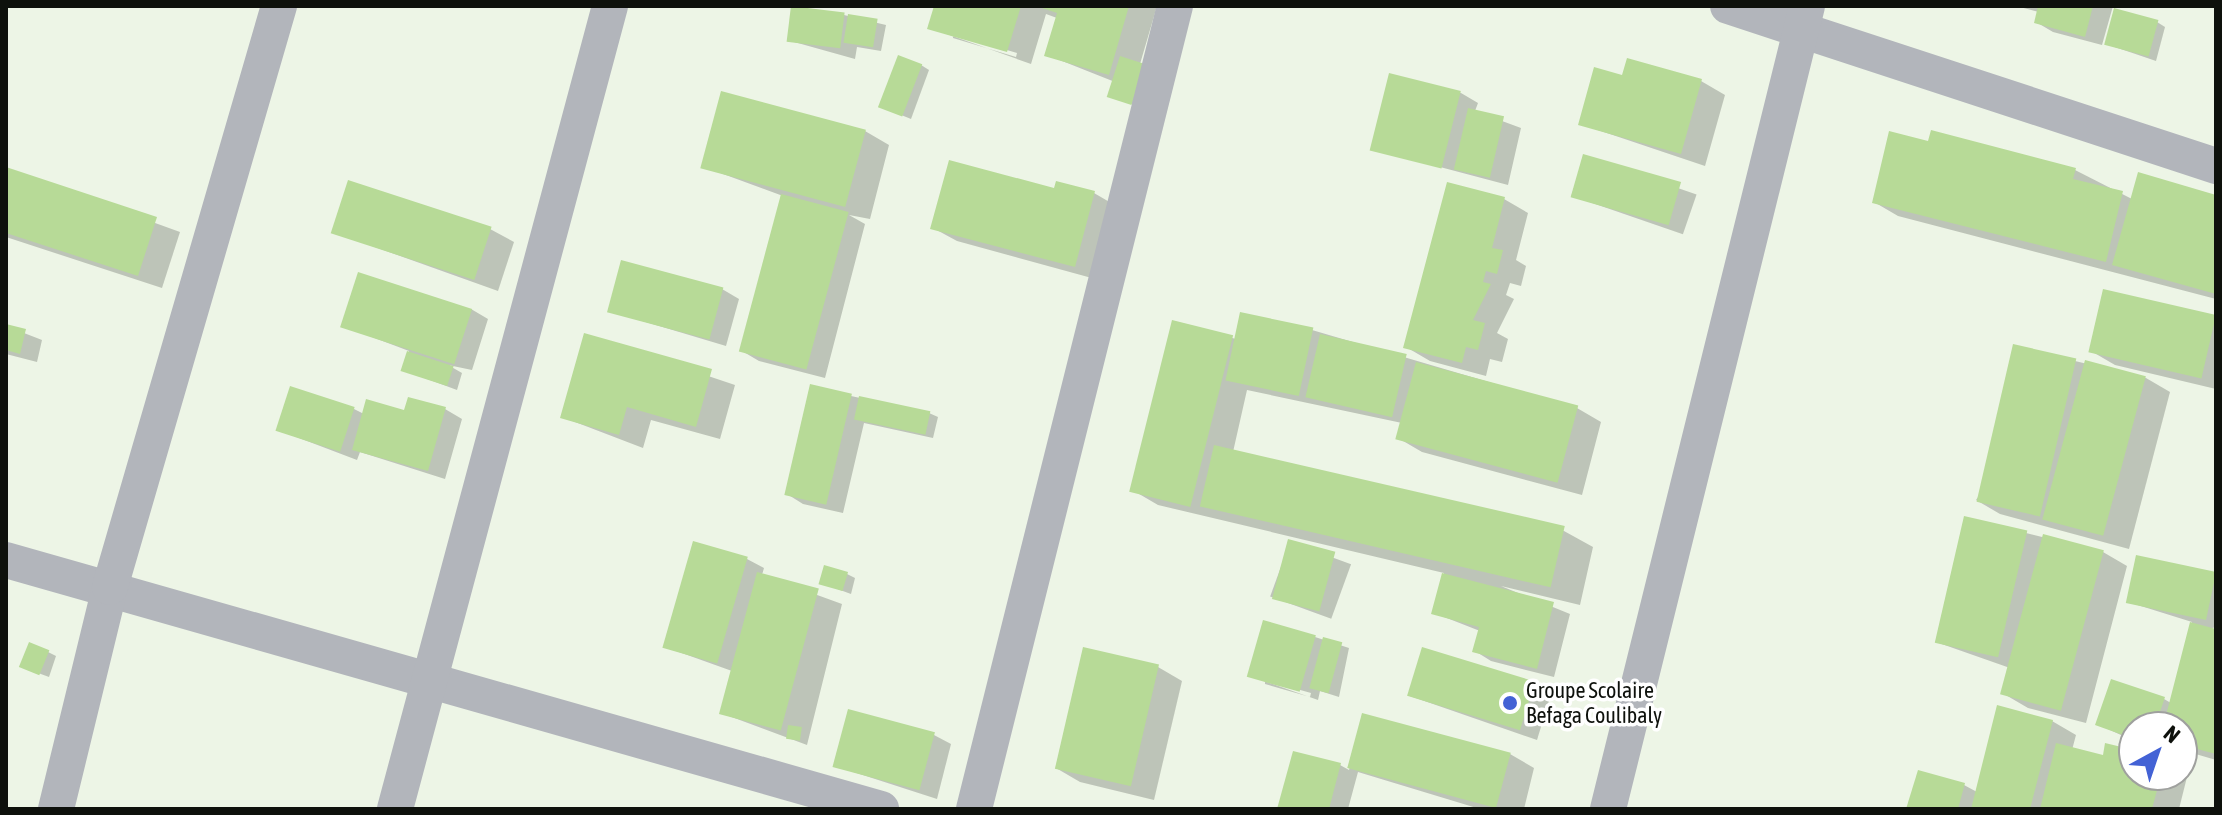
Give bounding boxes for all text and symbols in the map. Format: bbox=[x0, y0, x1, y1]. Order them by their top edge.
place label: Groupe Scolaire Befaga Coulibaly bbox=[1526, 677, 1662, 728]
marker: Groupe Scolaire Befaga Coulibaly bbox=[1501, 694, 1519, 712]
north arrow bbox=[2118, 711, 2198, 791]
text: N bbox=[2159, 720, 2185, 748]

